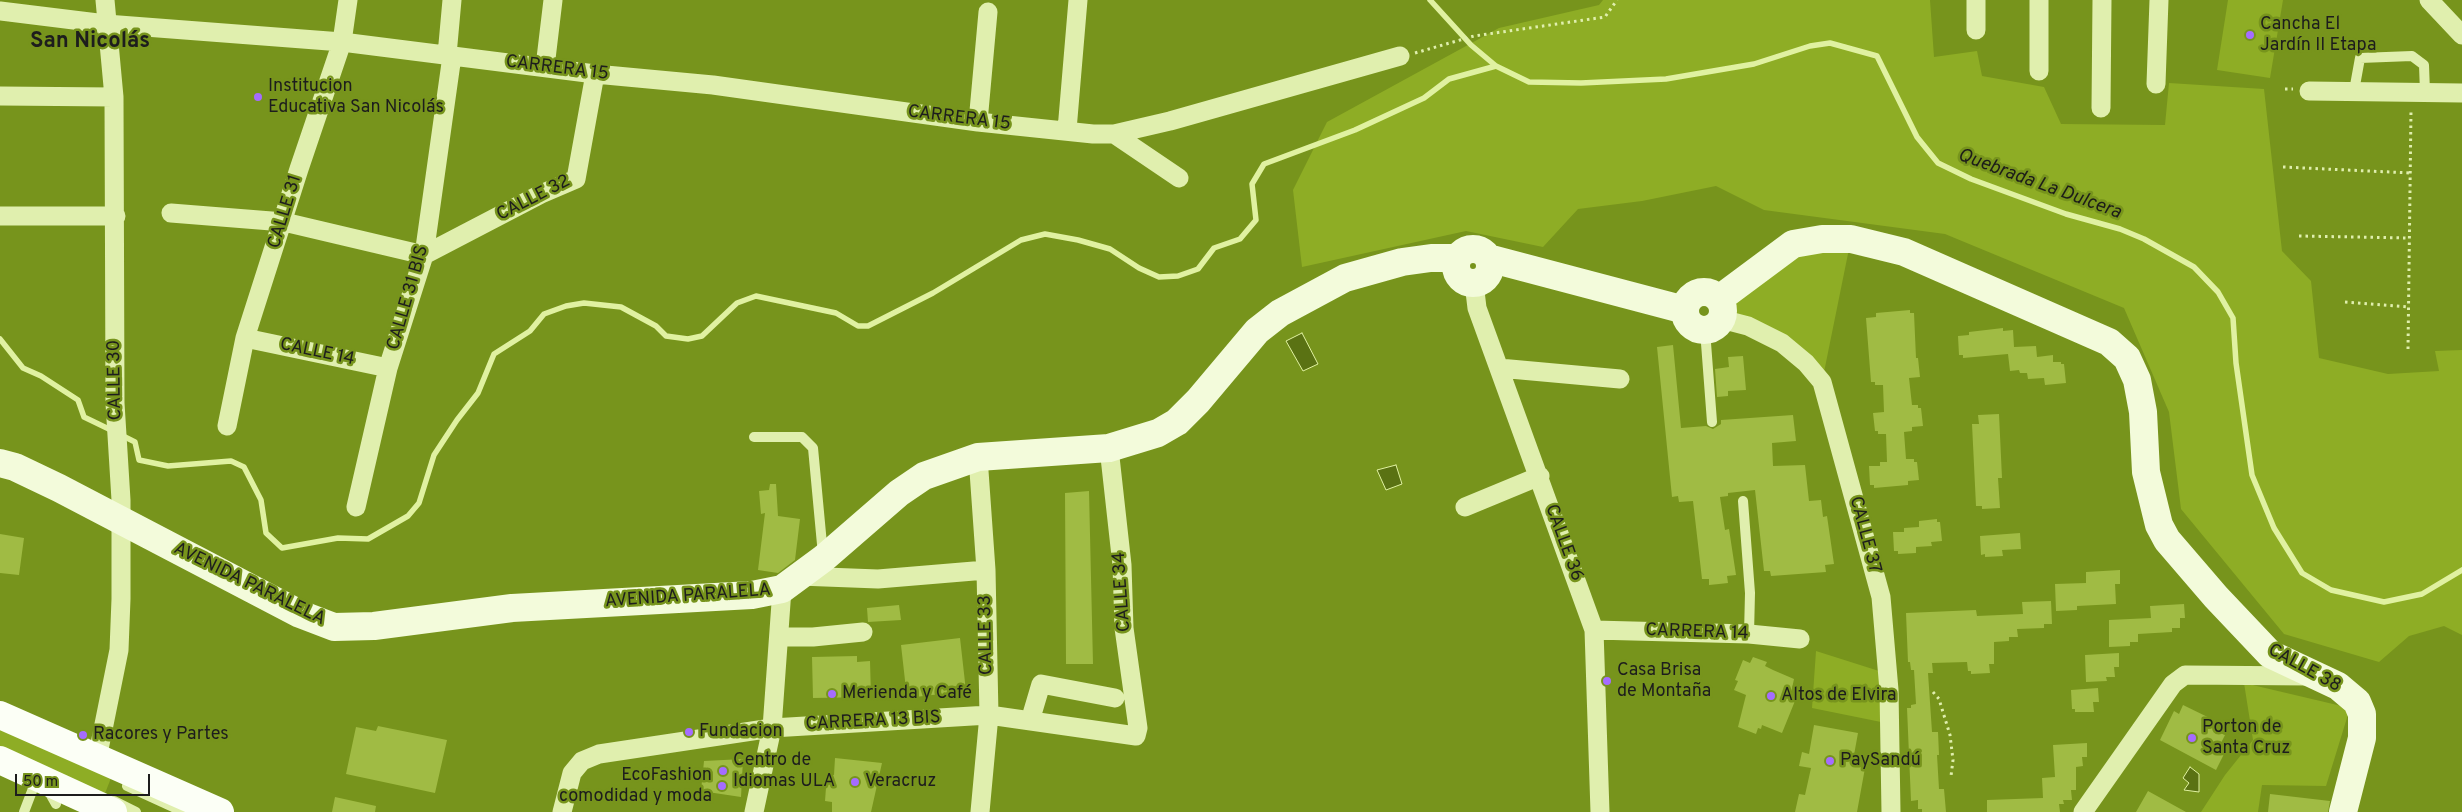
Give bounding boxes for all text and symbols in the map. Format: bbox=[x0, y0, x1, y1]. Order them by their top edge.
place label: Cancha El Jardín II Etapa bbox=[2260, 14, 2376, 56]
marker: Cancha El Jardín II Etapa bbox=[2244, 29, 2256, 41]
district label: San Nicolás bbox=[30, 30, 150, 56]
street label: CARRERA 15 bbox=[504, 52, 610, 86]
place label: Institucion Educativa San Nicolás bbox=[268, 76, 444, 118]
marker: Institucion Educativa San Nicolás bbox=[252, 91, 264, 103]
street label: CARRERA 15 bbox=[906, 102, 1012, 136]
water label: Quebrada La Dulcera bbox=[1954, 145, 2124, 225]
street label: CALLE 32 bbox=[494, 171, 574, 227]
street label: CALLE 31 bbox=[265, 173, 307, 251]
street label: CALLE 31 BIS bbox=[384, 243, 434, 353]
street label: CALLE 14 bbox=[278, 335, 356, 371]
street label: CALLE 30 bbox=[104, 340, 128, 420]
street label: CALLE 37 bbox=[1843, 494, 1885, 576]
street label: CALLE 36 bbox=[1539, 502, 1587, 584]
street label: AVENIDA PARALELA bbox=[170, 539, 328, 631]
street label: CALLE 34 bbox=[1109, 551, 1137, 633]
street label: AVENIDA PARALELA bbox=[604, 580, 772, 614]
street label: CALLE 33 bbox=[976, 595, 998, 675]
street label: CARRERA 14 bbox=[1645, 620, 1749, 646]
street label: CALLE 38 bbox=[2264, 640, 2344, 698]
place label: Casa Brisa de Montaña bbox=[1617, 660, 1711, 702]
marker: Casa Brisa de Montaña bbox=[1601, 675, 1613, 687]
place label: Merienda y Café bbox=[842, 683, 972, 705]
place label: Altos de Elvira bbox=[1781, 685, 1897, 707]
marker: Merienda y Café bbox=[826, 688, 838, 700]
marker: Altos de Elvira bbox=[1765, 690, 1777, 702]
street label: CARRERA 13 BIS bbox=[805, 708, 941, 736]
place label: Porton de Santa Cruz bbox=[2202, 717, 2290, 760]
place label: Fundacion bbox=[699, 721, 783, 743]
place label: Racores y Partes bbox=[93, 724, 229, 746]
marker: Fundacion bbox=[683, 726, 695, 738]
marker: Racores y Partes bbox=[77, 729, 89, 741]
marker: Porton de Santa Cruz bbox=[2186, 732, 2198, 744]
place label: Centro de Idiomas ULA bbox=[733, 750, 835, 792]
place label: PaySandú bbox=[1840, 750, 1921, 772]
marker: PaySandú bbox=[1824, 755, 1836, 767]
scale bar bbox=[18, 764, 152, 796]
place label: EcoFashion comodidad y moda bbox=[559, 765, 712, 808]
marker: Centro de Idiomas ULA bbox=[717, 765, 729, 777]
place label: Veracruz bbox=[865, 771, 936, 793]
text: 50 m bbox=[23, 773, 58, 792]
marker: Veracruz bbox=[849, 776, 861, 788]
marker: EcoFashion comodidad y moda bbox=[716, 780, 728, 792]

